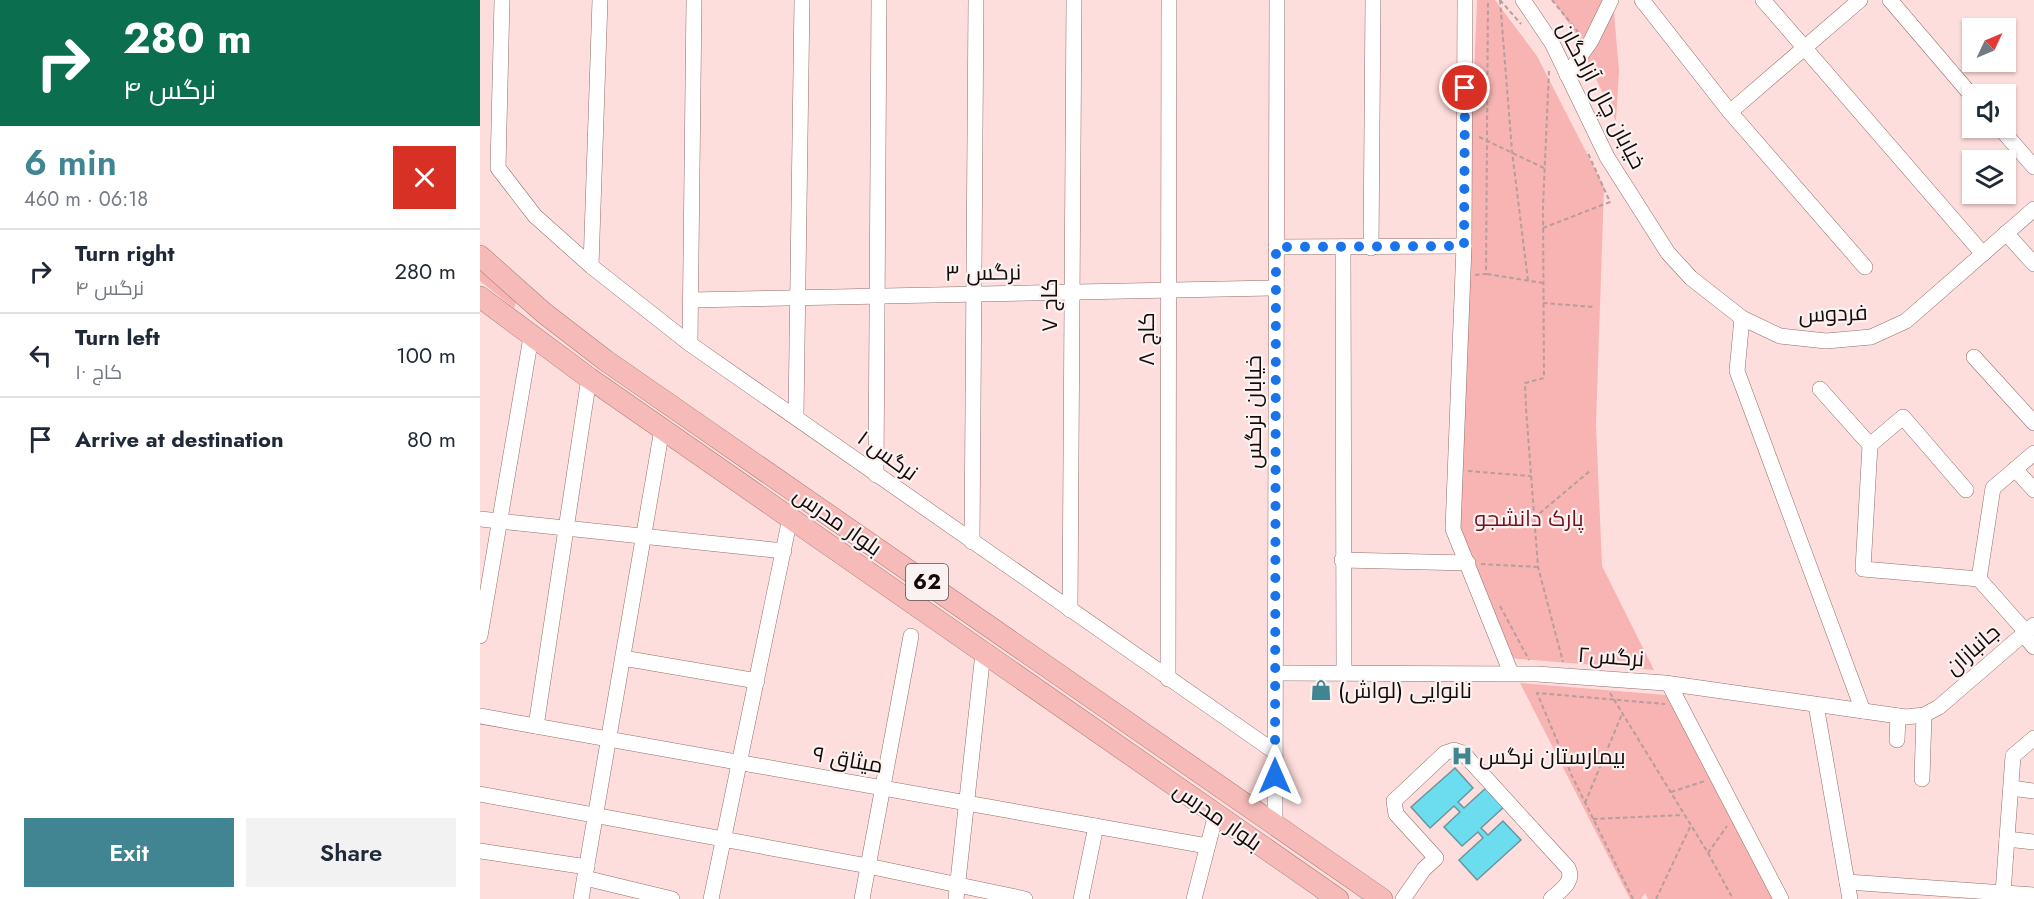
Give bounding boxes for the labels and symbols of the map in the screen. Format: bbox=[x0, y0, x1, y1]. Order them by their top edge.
street label: خیابان چال آزادگان bbox=[1550, 16, 1654, 174]
north arrow bbox=[1962, 18, 2016, 72]
pin bbox=[1439, 62, 1490, 113]
street label: نرگس ۳ bbox=[945, 255, 1021, 289]
street label: کاج ۷ bbox=[1033, 278, 1065, 332]
street label: فردوس bbox=[1798, 296, 1868, 330]
street label: کاج ۸ bbox=[1130, 312, 1162, 366]
street label: خیابان نرگس bbox=[1237, 355, 1269, 469]
street label: نرگس ۱ bbox=[851, 422, 925, 488]
street label: بلوار مدرس bbox=[787, 479, 889, 563]
park label: پارک دانشجو bbox=[1474, 502, 1584, 534]
road number: 62 bbox=[906, 564, 948, 600]
street label: جانبازان bbox=[1937, 616, 2007, 682]
street label: نرگس۲ bbox=[1577, 638, 1645, 674]
place label: نانوایی (لواش) bbox=[1338, 674, 1472, 706]
shop icon: نانوایی (لواش) bbox=[1309, 678, 1333, 702]
street label: میثاق ۹ bbox=[810, 737, 886, 781]
place label: بیمارستان نرگس bbox=[1479, 740, 1626, 772]
position arrow bbox=[1243, 744, 1307, 808]
hospital icon: بیمارستان نرگس bbox=[1450, 744, 1474, 768]
street label: بلوار مدرس bbox=[1167, 774, 1269, 858]

